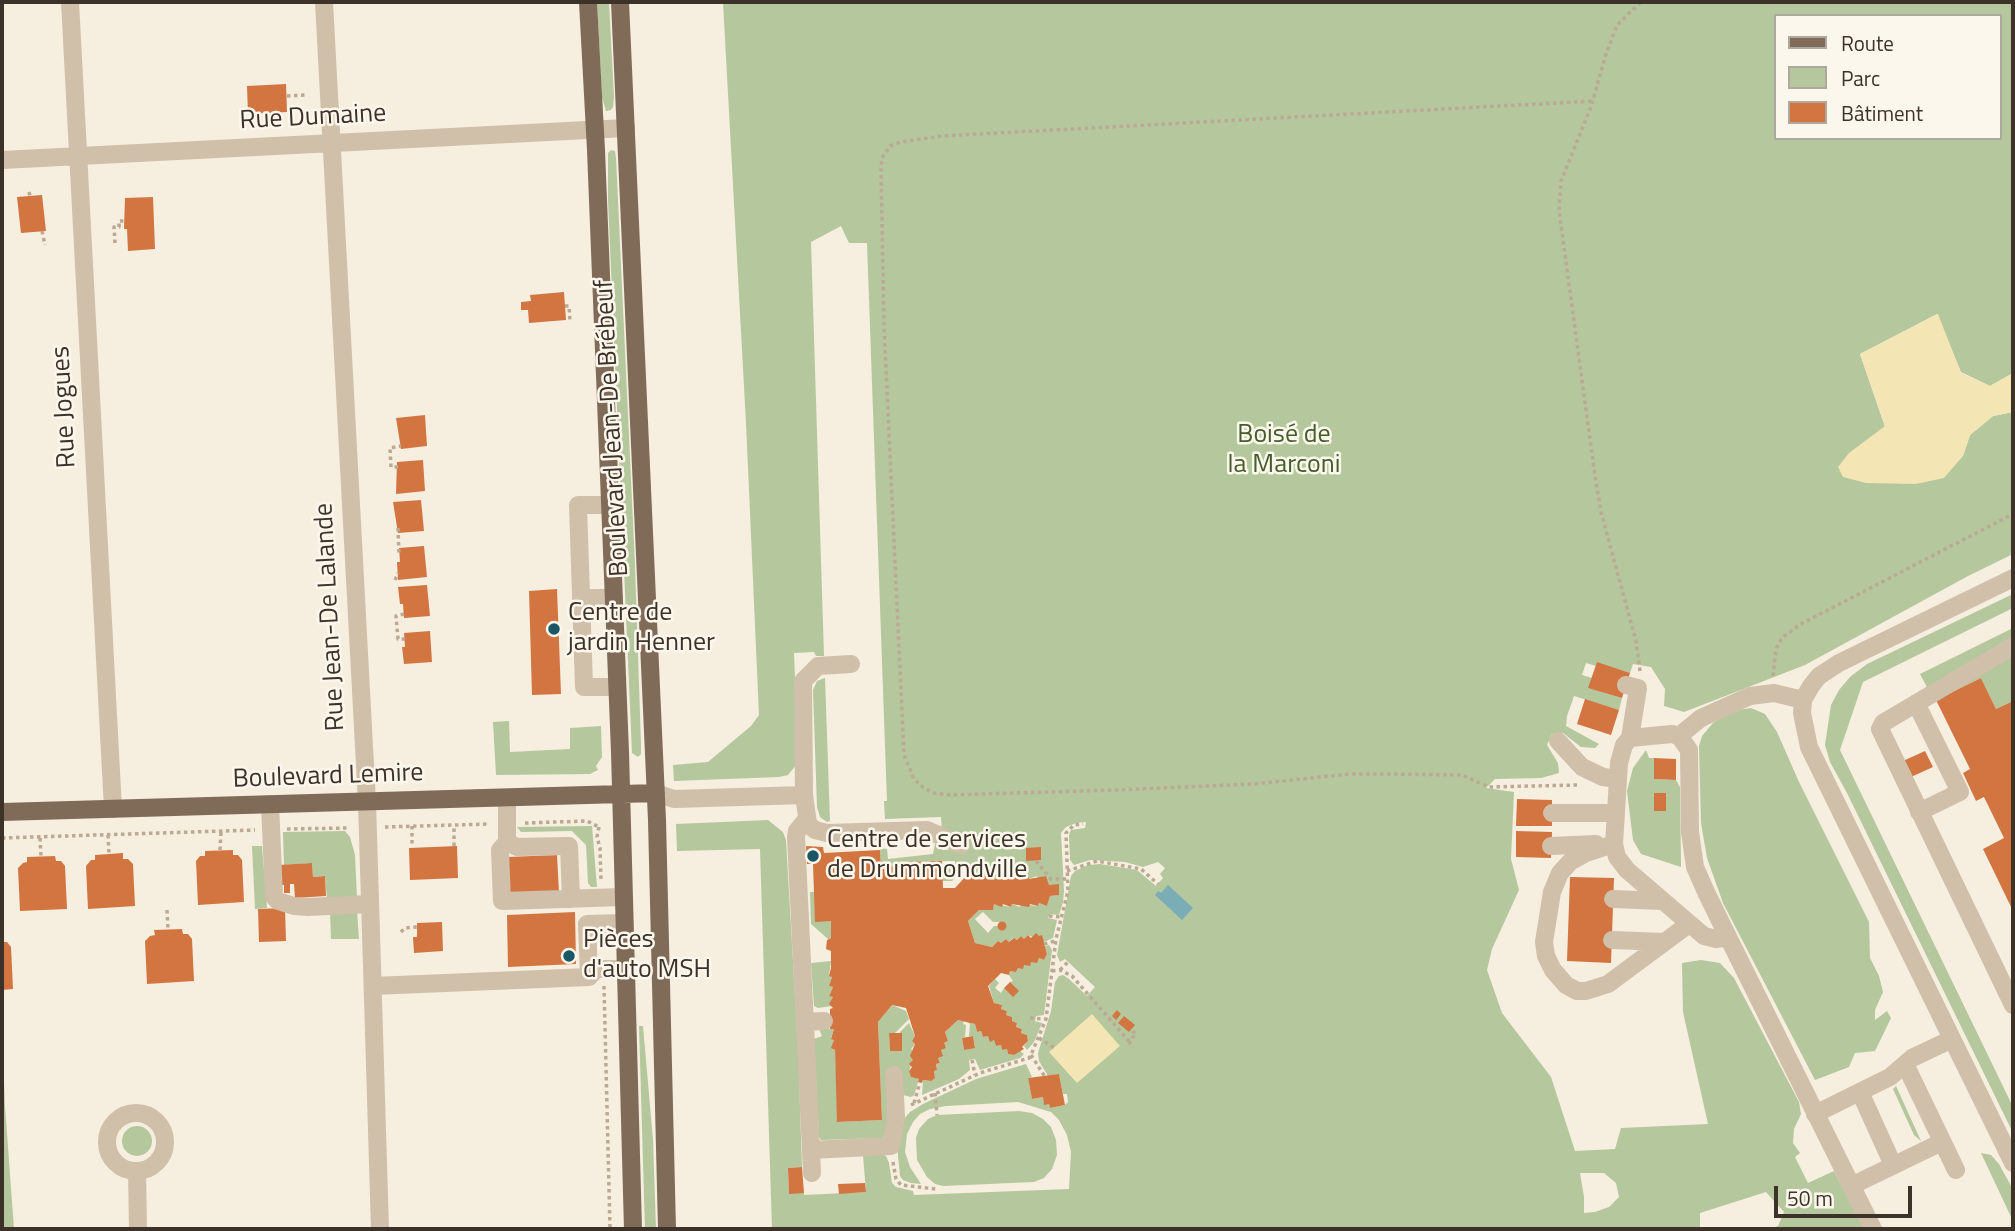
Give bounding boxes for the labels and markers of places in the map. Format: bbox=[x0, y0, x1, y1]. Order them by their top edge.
place label: Centre de jardin Henner bbox=[568, 598, 715, 660]
marker: Centre de jardin Henner bbox=[546, 621, 562, 637]
place label: Centre de services de Drummondville bbox=[827, 825, 1027, 886]
marker: Centre de services de Drummondville bbox=[805, 848, 821, 864]
place label: Pièces d'auto MSH bbox=[583, 925, 711, 986]
marker: Pièces d'auto MSH bbox=[561, 948, 577, 964]

